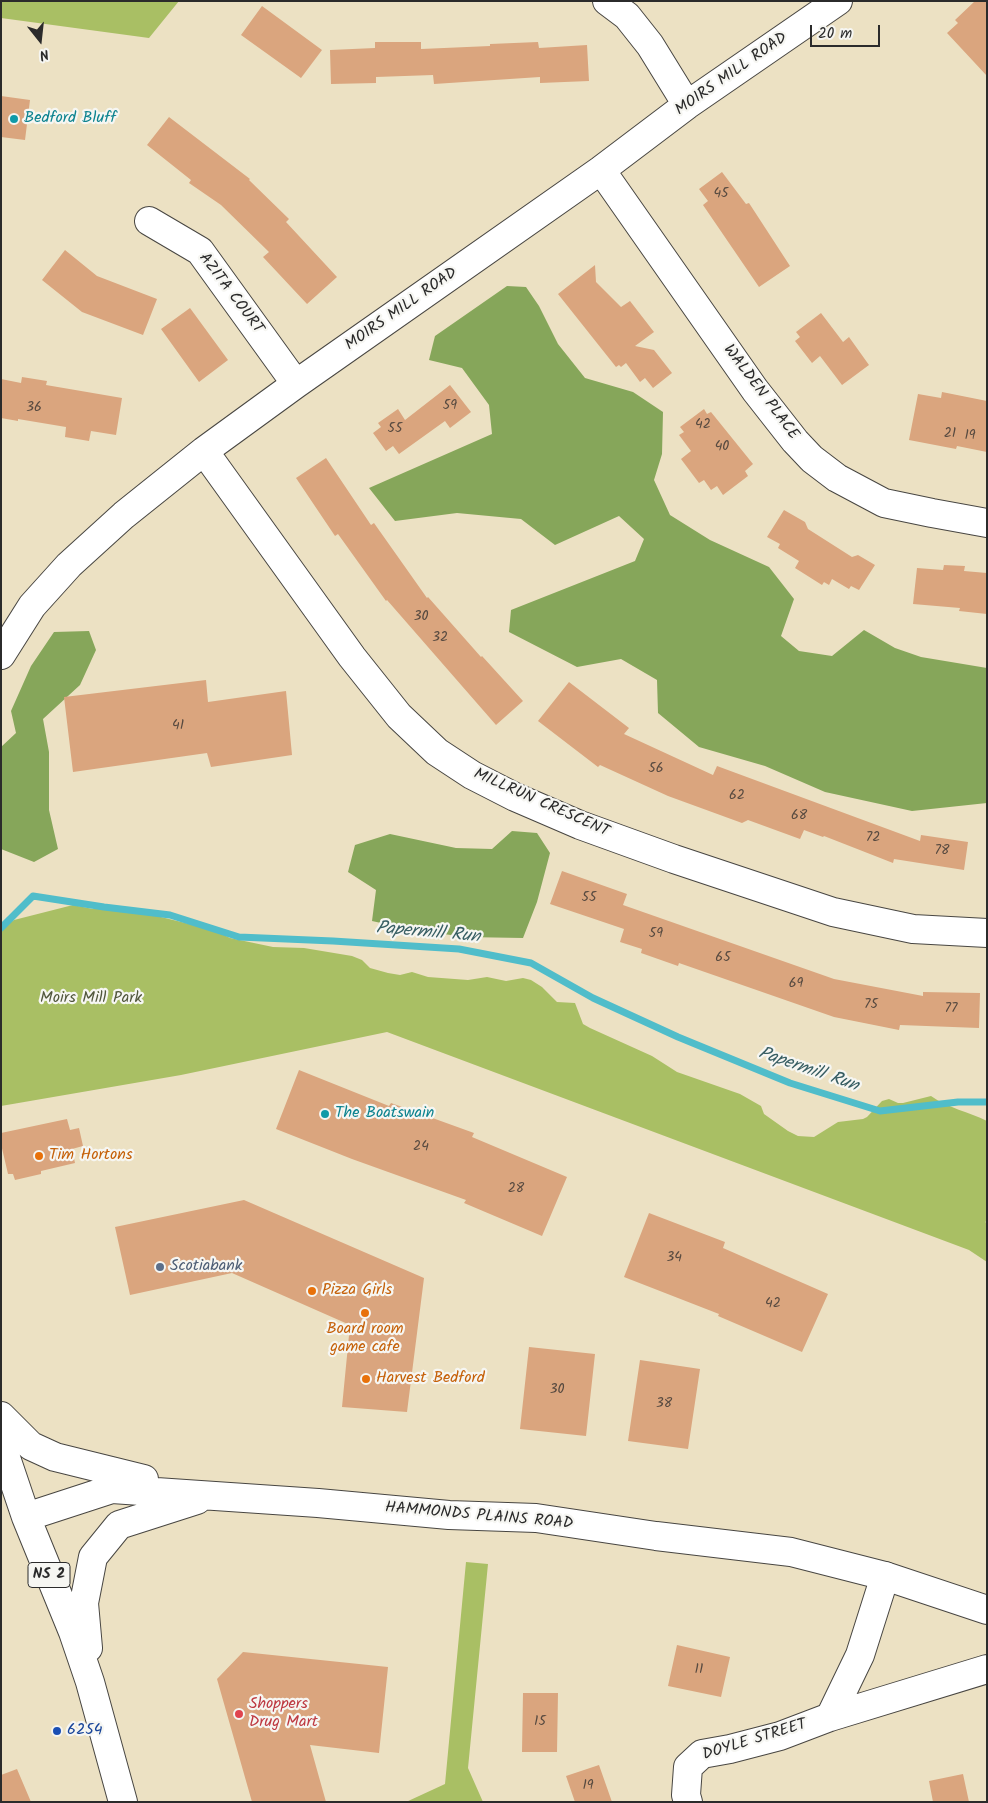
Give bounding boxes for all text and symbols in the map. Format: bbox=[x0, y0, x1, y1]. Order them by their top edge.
north arrow bbox=[15, 15, 65, 65]
scale bar bbox=[813, 15, 883, 47]
text: 20 m bbox=[818, 22, 852, 46]
street label: MOIRS MILL ROAD bbox=[672, 29, 792, 121]
text: N bbox=[37, 43, 51, 66]
place label: Bedford Bluff bbox=[24, 109, 116, 129]
marker: Bedford Bluff bbox=[8, 113, 20, 125]
house number: 45 bbox=[713, 187, 729, 203]
street label: AZITA COURT bbox=[193, 250, 267, 338]
street label: MOIRS MILL ROAD bbox=[342, 264, 462, 356]
street label: WALDEN PLACE bbox=[718, 342, 802, 444]
house number: 59 bbox=[443, 399, 457, 415]
house number: 36 bbox=[26, 401, 42, 417]
house number: 42 bbox=[695, 418, 711, 434]
house number: 55 bbox=[387, 422, 403, 438]
house number: 21 bbox=[944, 427, 956, 443]
house number: 19 bbox=[964, 429, 976, 445]
house number: 40 bbox=[715, 440, 729, 456]
house number: 30 bbox=[414, 610, 428, 626]
house number: 32 bbox=[432, 631, 448, 647]
house number: 41 bbox=[172, 719, 184, 735]
house number: 56 bbox=[648, 762, 664, 778]
street label: MILLRUN CRESCENT bbox=[470, 765, 612, 843]
house number: 62 bbox=[729, 789, 745, 805]
house number: 68 bbox=[791, 809, 807, 825]
house number: 72 bbox=[866, 831, 880, 847]
house number: 78 bbox=[935, 844, 949, 860]
house number: 55 bbox=[581, 891, 597, 907]
water label: Papermill Run bbox=[375, 919, 481, 949]
house number: 59 bbox=[649, 927, 663, 943]
house number: 65 bbox=[715, 951, 731, 967]
house number: 69 bbox=[789, 977, 803, 993]
park label: Moirs Mill Park bbox=[40, 989, 142, 1009]
house number: 75 bbox=[864, 998, 878, 1014]
house number: 77 bbox=[945, 1002, 957, 1018]
water label: Papermill Run bbox=[755, 1044, 861, 1098]
place label: The Boatswain bbox=[335, 1104, 434, 1124]
marker: The Boatswain bbox=[319, 1108, 331, 1120]
house number: 24 bbox=[413, 1140, 429, 1156]
place label: Tim Hortons bbox=[49, 1146, 133, 1166]
marker: Tim Hortons bbox=[33, 1150, 45, 1162]
house number: 28 bbox=[508, 1182, 524, 1198]
house number: 34 bbox=[666, 1251, 682, 1267]
place label: Scotiabank bbox=[170, 1257, 242, 1277]
marker: Scotiabank bbox=[154, 1261, 166, 1273]
place label: Pizza Girls bbox=[322, 1281, 392, 1301]
marker: Pizza Girls bbox=[306, 1285, 318, 1297]
house number: 42 bbox=[765, 1297, 781, 1313]
marker: Board room game cafe bbox=[359, 1307, 371, 1319]
place label: Board room game cafe bbox=[326, 1320, 404, 1358]
place label: Harvest Bedford bbox=[376, 1369, 485, 1389]
marker: Harvest Bedford bbox=[360, 1373, 372, 1385]
house number: 30 bbox=[550, 1383, 564, 1399]
house number: 38 bbox=[656, 1397, 672, 1413]
street label: HAMMONDS PLAINS ROAD bbox=[384, 1499, 574, 1535]
road number: NS 2 bbox=[28, 1562, 70, 1588]
house number: 11 bbox=[695, 1663, 703, 1679]
place label: Shoppers Drug Mart bbox=[249, 1695, 318, 1733]
marker: Shoppers Drug Mart bbox=[233, 1708, 245, 1720]
house number: 15 bbox=[534, 1715, 546, 1731]
street label: DOYLE STREET bbox=[701, 1716, 809, 1766]
place label: 6254 bbox=[67, 1721, 103, 1741]
marker: 6254 bbox=[51, 1725, 63, 1737]
house number: 19 bbox=[582, 1779, 594, 1795]

